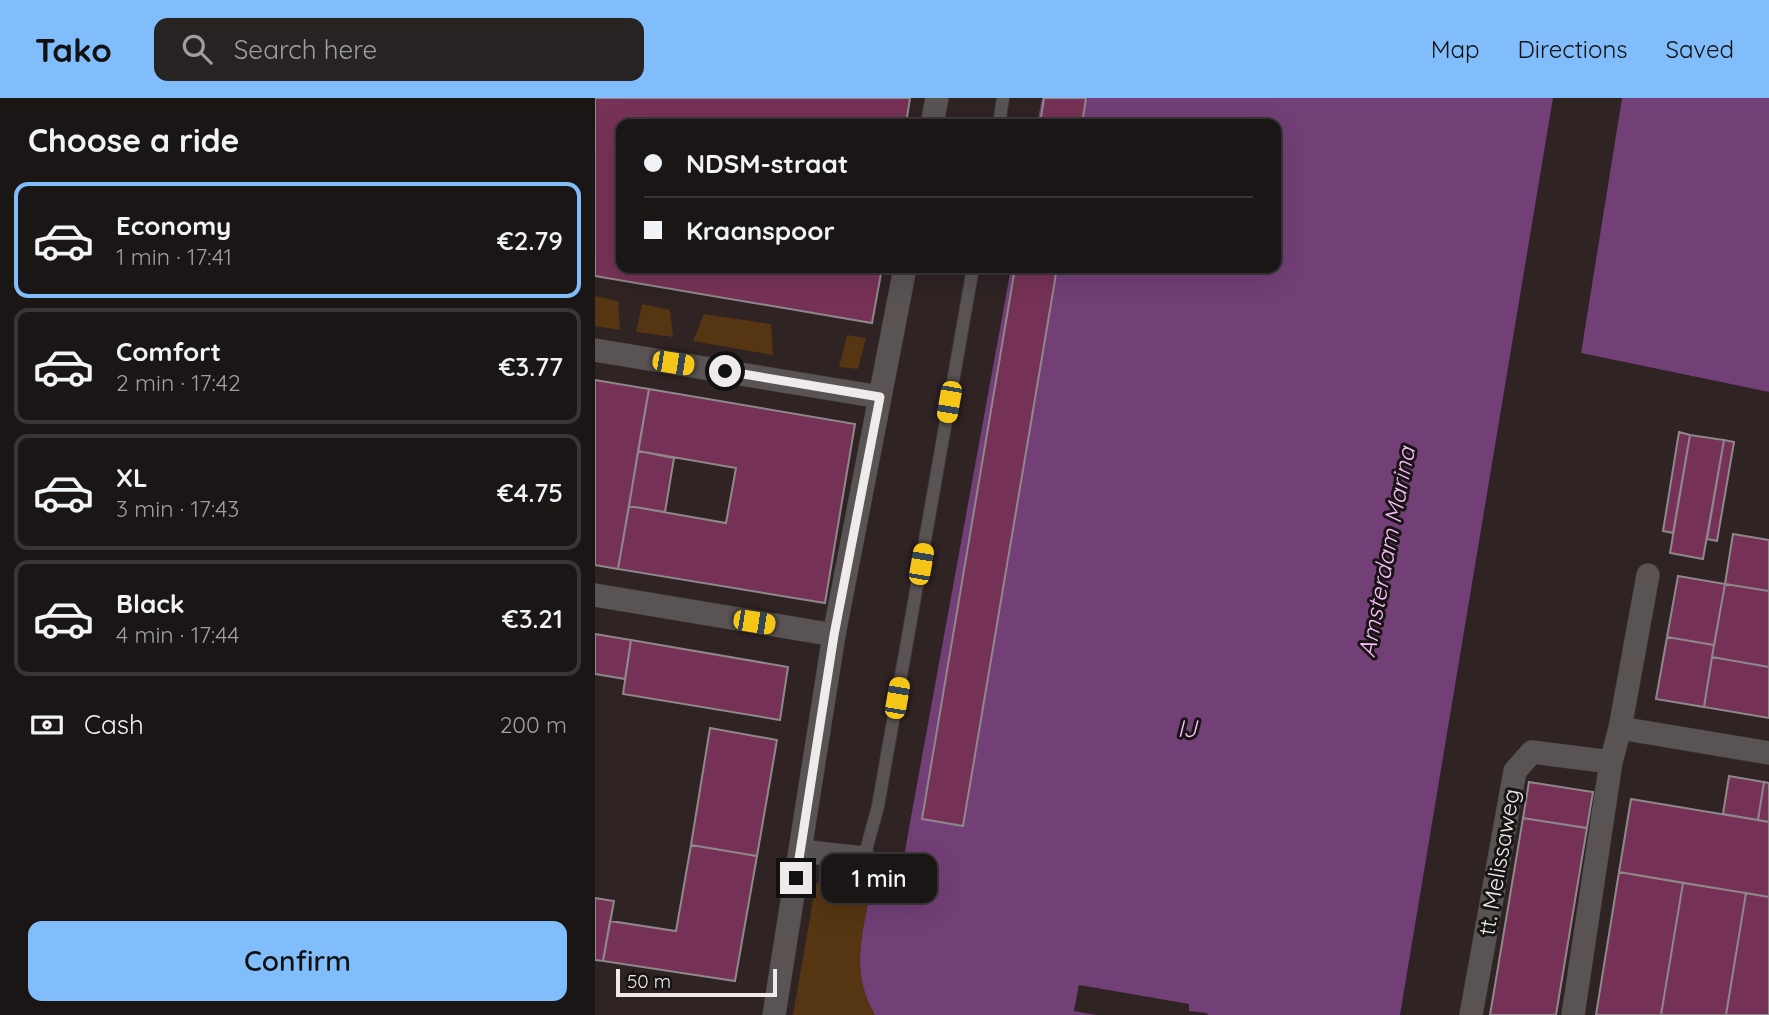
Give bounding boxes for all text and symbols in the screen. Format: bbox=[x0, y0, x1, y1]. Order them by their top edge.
search box bbox=[154, 18, 644, 81]
text: Tako bbox=[35, 29, 112, 70]
icon: search bbox=[178, 30, 216, 68]
text: Search here bbox=[234, 33, 377, 66]
text: Map bbox=[1431, 34, 1480, 64]
text: Directions bbox=[1518, 34, 1628, 64]
text: Saved bbox=[1666, 34, 1734, 64]
text: Choose a ride bbox=[28, 120, 240, 160]
text: NDSM-straat bbox=[686, 147, 849, 180]
icon: car bbox=[32, 209, 95, 272]
text: Economy bbox=[116, 209, 231, 242]
text: Kraanspoor bbox=[686, 214, 835, 247]
text: €2.79 bbox=[497, 224, 563, 257]
text: 1 min · 17:41 bbox=[116, 242, 232, 271]
icon: car bbox=[32, 335, 95, 398]
text: Comfort bbox=[116, 335, 221, 368]
car bbox=[651, 349, 696, 377]
text: €3.77 bbox=[499, 350, 563, 383]
route start bbox=[709, 355, 741, 387]
text: 2 min · 17:42 bbox=[116, 368, 241, 397]
car bbox=[936, 379, 963, 425]
water label: Amsterdam Marina bbox=[1351, 443, 1421, 660]
icon: car bbox=[32, 461, 95, 524]
text: XL bbox=[116, 461, 148, 494]
text: €4.75 bbox=[497, 476, 563, 509]
text: 3 min · 17:43 bbox=[116, 494, 239, 523]
car bbox=[908, 541, 935, 587]
icon: car bbox=[32, 587, 95, 650]
text: Black bbox=[116, 587, 185, 620]
text: €3.21 bbox=[502, 602, 563, 635]
car bbox=[732, 608, 777, 636]
text: 4 min · 17:44 bbox=[116, 620, 240, 649]
car bbox=[884, 675, 911, 721]
icon: cash bbox=[28, 706, 66, 744]
text: Cash bbox=[84, 708, 144, 741]
text: 200 m bbox=[500, 710, 567, 739]
water label: IJ bbox=[1177, 713, 1199, 743]
street label: tt. Melissaweg bbox=[1471, 786, 1526, 937]
callout: 1 min bbox=[821, 854, 936, 902]
route end bbox=[780, 862, 812, 894]
text: 1 min bbox=[851, 864, 907, 893]
button: Confirm bbox=[28, 921, 567, 1001]
scale bar bbox=[616, 966, 777, 998]
text: 50 m bbox=[627, 969, 671, 993]

